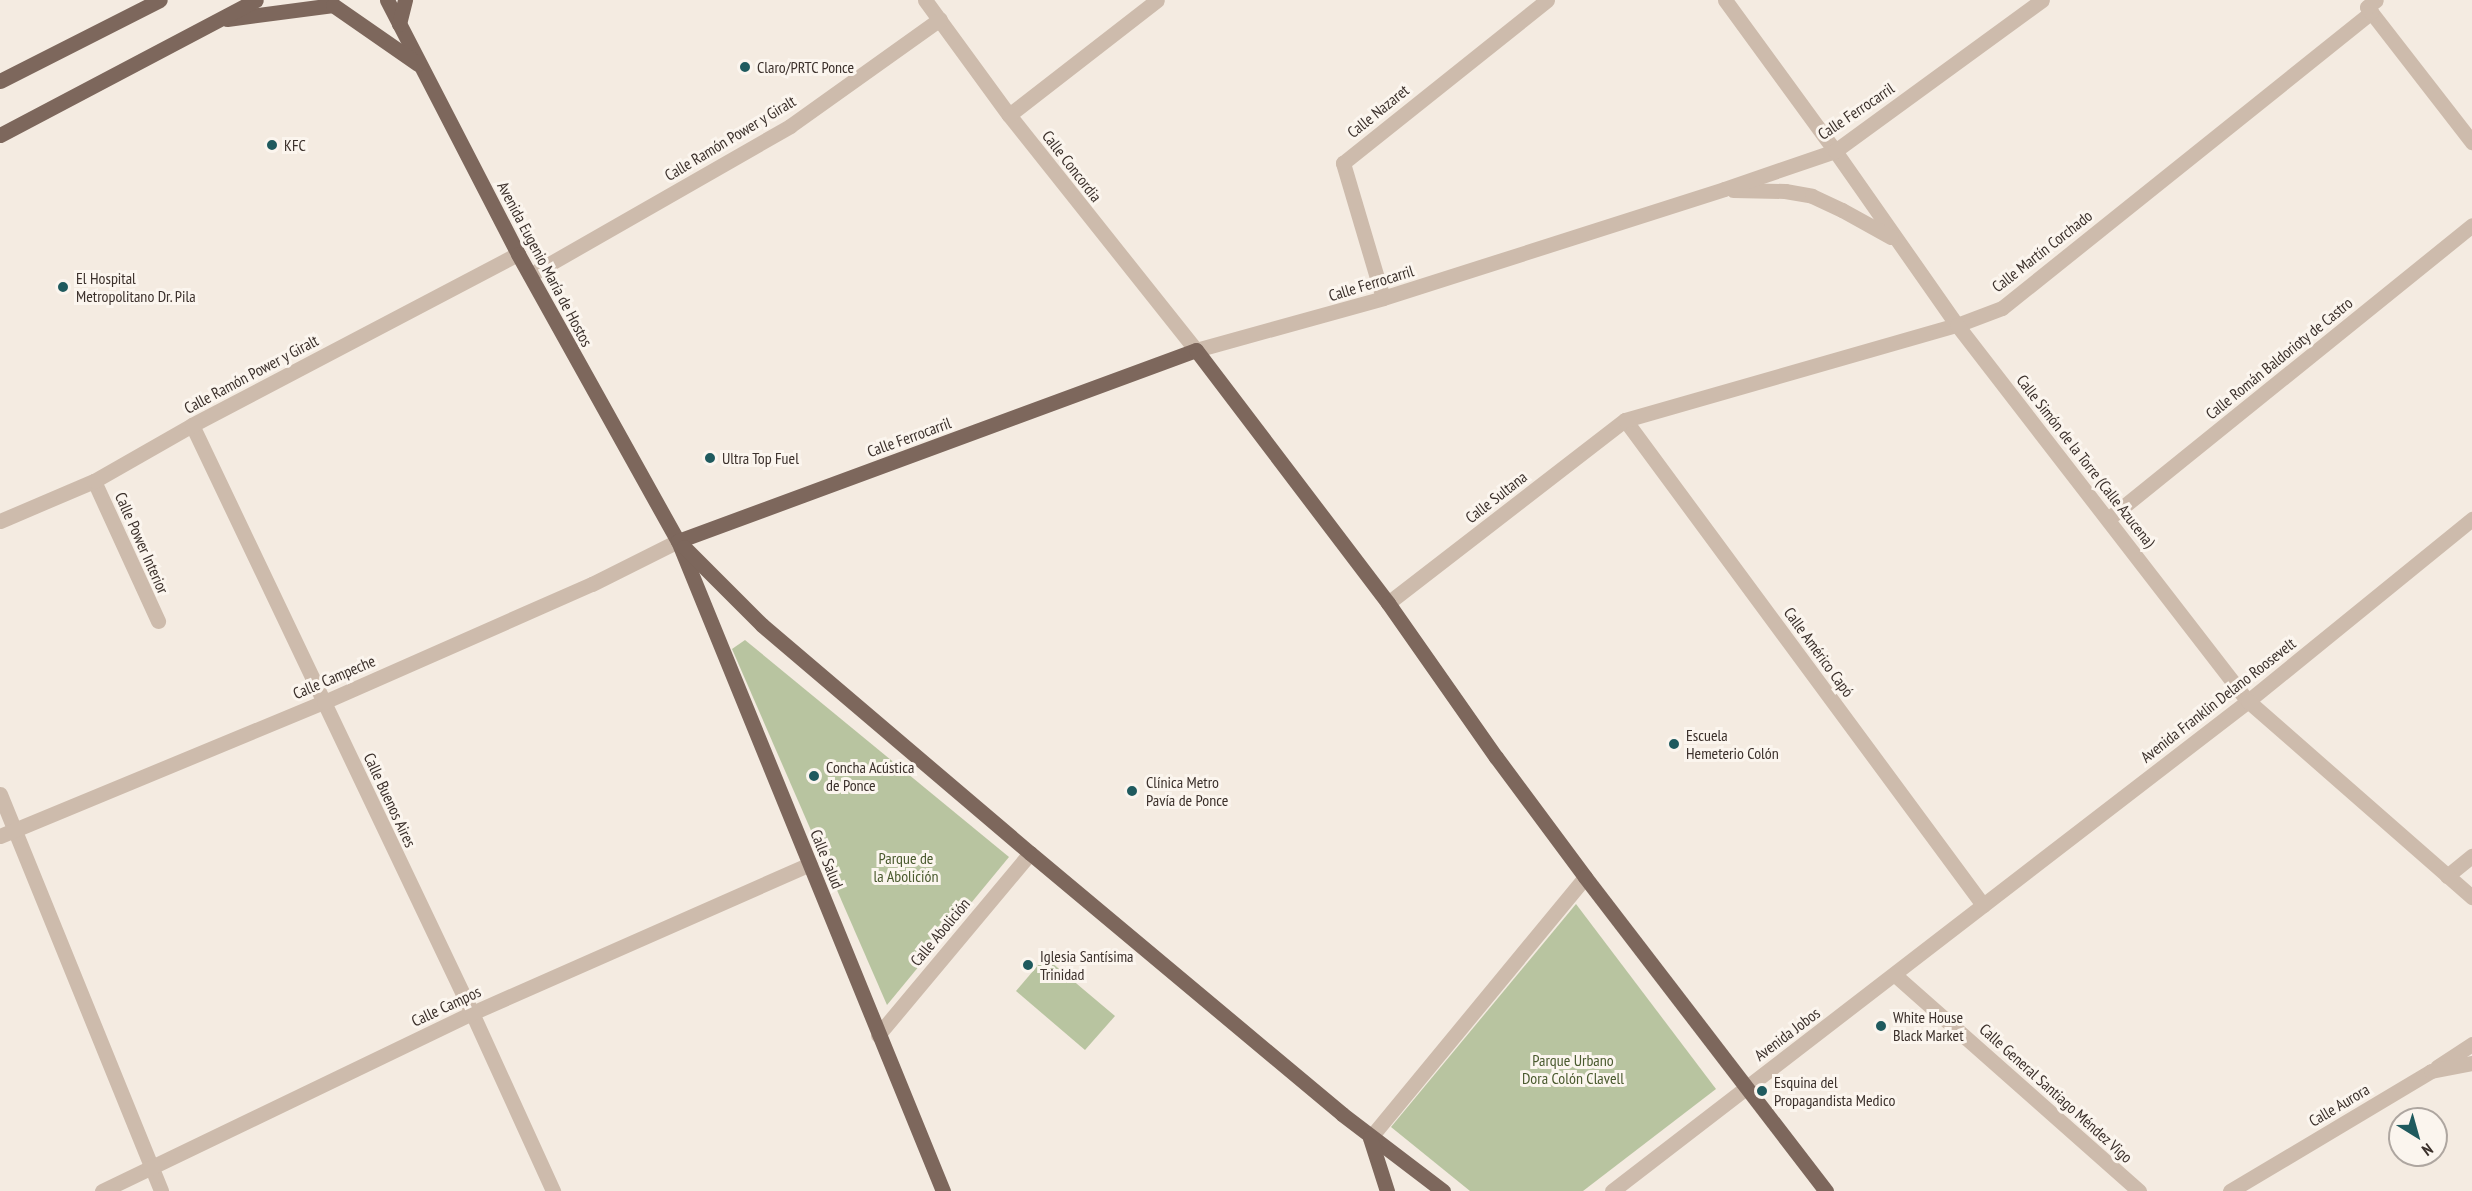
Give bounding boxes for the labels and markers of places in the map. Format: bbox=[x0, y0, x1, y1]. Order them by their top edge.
place label: Claro/PRTC Ponce bbox=[757, 57, 855, 77]
marker: Claro/PRTC Ponce bbox=[738, 60, 752, 74]
place label: KFC bbox=[284, 135, 306, 155]
marker: KFC bbox=[265, 138, 279, 152]
place label: El Hospital Metropolitano Dr. Pila bbox=[76, 268, 197, 306]
marker: El Hospital Metropolitano Dr. Pila bbox=[54, 278, 72, 296]
place label: Ultra Top Fuel bbox=[722, 448, 799, 468]
marker: Ultra Top Fuel bbox=[703, 451, 717, 465]
place label: Escuela Hemeterio Colón bbox=[1686, 725, 1779, 763]
marker: Escuela Hemeterio Colón bbox=[1667, 737, 1681, 751]
place label: Concha Acústica de Ponce bbox=[826, 757, 915, 795]
marker: Concha Acústica de Ponce bbox=[807, 769, 821, 783]
place label: Clínica Metro Pavía de Ponce bbox=[1146, 772, 1228, 810]
marker: Clínica Metro Pavía de Ponce bbox=[1123, 782, 1141, 800]
place label: Iglesia Santísima Trinidad bbox=[1040, 946, 1133, 984]
marker: Iglesia Santísima Trinidad bbox=[1021, 958, 1035, 972]
place label: White House Black Market bbox=[1893, 1007, 1964, 1045]
marker: White House Black Market bbox=[1874, 1019, 1888, 1033]
place label: Esquina del Propagandista Medico bbox=[1774, 1072, 1895, 1110]
marker: Esquina del Propagandista Medico bbox=[1755, 1084, 1769, 1098]

